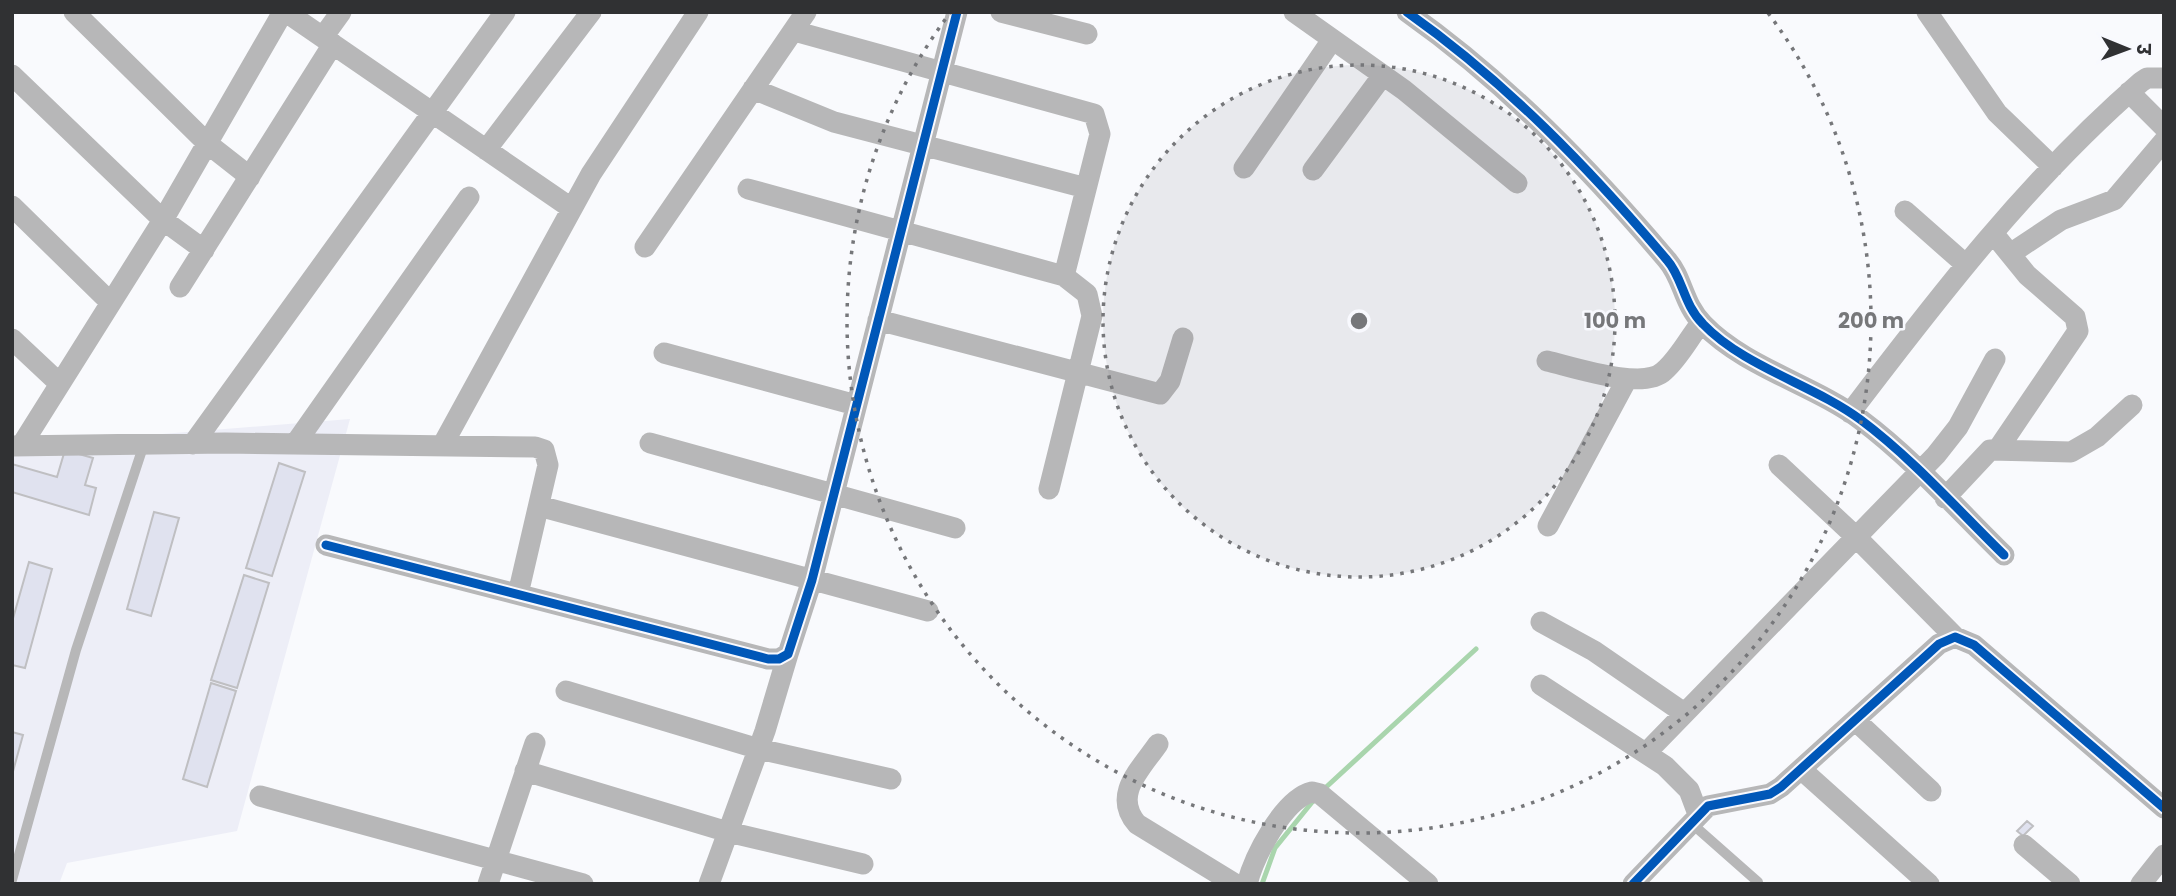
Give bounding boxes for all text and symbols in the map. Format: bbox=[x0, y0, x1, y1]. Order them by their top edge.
north arrow bbox=[2092, 14, 2162, 84]
text: उ bbox=[2130, 43, 2157, 56]
text: 100 m bbox=[1584, 306, 1646, 335]
text: 200 m bbox=[1838, 306, 1904, 335]
centre of rings bbox=[1347, 309, 1371, 333]

